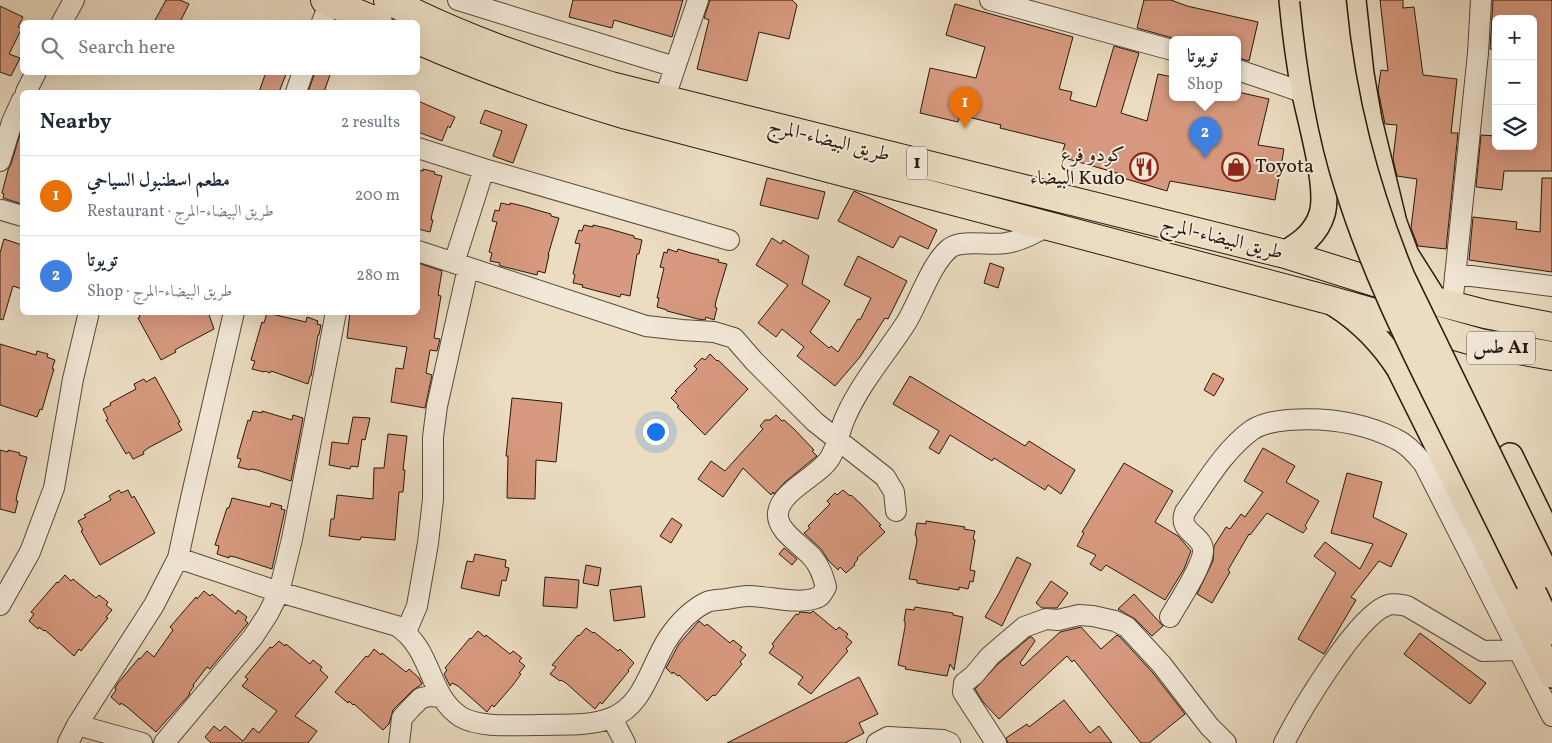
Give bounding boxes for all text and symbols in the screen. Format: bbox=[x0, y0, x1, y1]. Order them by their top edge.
map controls bbox=[1492, 15, 1537, 150]
button: + bbox=[1492, 15, 1537, 60]
search box bbox=[20, 20, 420, 75]
icon: search bbox=[38, 34, 66, 62]
text: Search here bbox=[78, 35, 175, 61]
popup bbox=[1169, 36, 1241, 101]
text: تويوتا bbox=[1187, 44, 1218, 70]
button: − bbox=[1492, 60, 1537, 105]
text: Shop bbox=[1187, 74, 1223, 96]
pin: 1 bbox=[949, 87, 981, 128]
button: layers bbox=[1492, 105, 1537, 150]
text: Nearby bbox=[40, 108, 111, 137]
text: 2 results bbox=[341, 112, 400, 134]
street label: طريق البيضاء-المرج bbox=[765, 112, 893, 172]
pin: 2 bbox=[1189, 117, 1221, 158]
place label: كودو فرع البيضاء Kudo bbox=[1030, 142, 1125, 193]
road number: 1 bbox=[907, 146, 927, 180]
restaurant icon: كودو فرع البيضاء Kudo bbox=[1129, 152, 1159, 182]
shop icon: Toyota bbox=[1221, 152, 1251, 182]
place label: Toyota bbox=[1255, 153, 1314, 181]
text: مطعم اسطنبول السياحي bbox=[87, 168, 230, 194]
text: 1 bbox=[53, 185, 59, 207]
text: 200 m bbox=[355, 185, 400, 207]
text: Restaurant · طريق البيضاء-المرج bbox=[87, 201, 274, 223]
street label: طريق البيضاء-المرج bbox=[1158, 210, 1286, 270]
text: تويوتا bbox=[87, 248, 118, 274]
text: 2 bbox=[52, 265, 60, 287]
text: 280 m bbox=[356, 265, 400, 287]
text: Shop · طريق البيضاء-المرج bbox=[87, 281, 232, 303]
road number: طس A1 bbox=[1467, 332, 1535, 364]
your location bbox=[643, 419, 669, 445]

